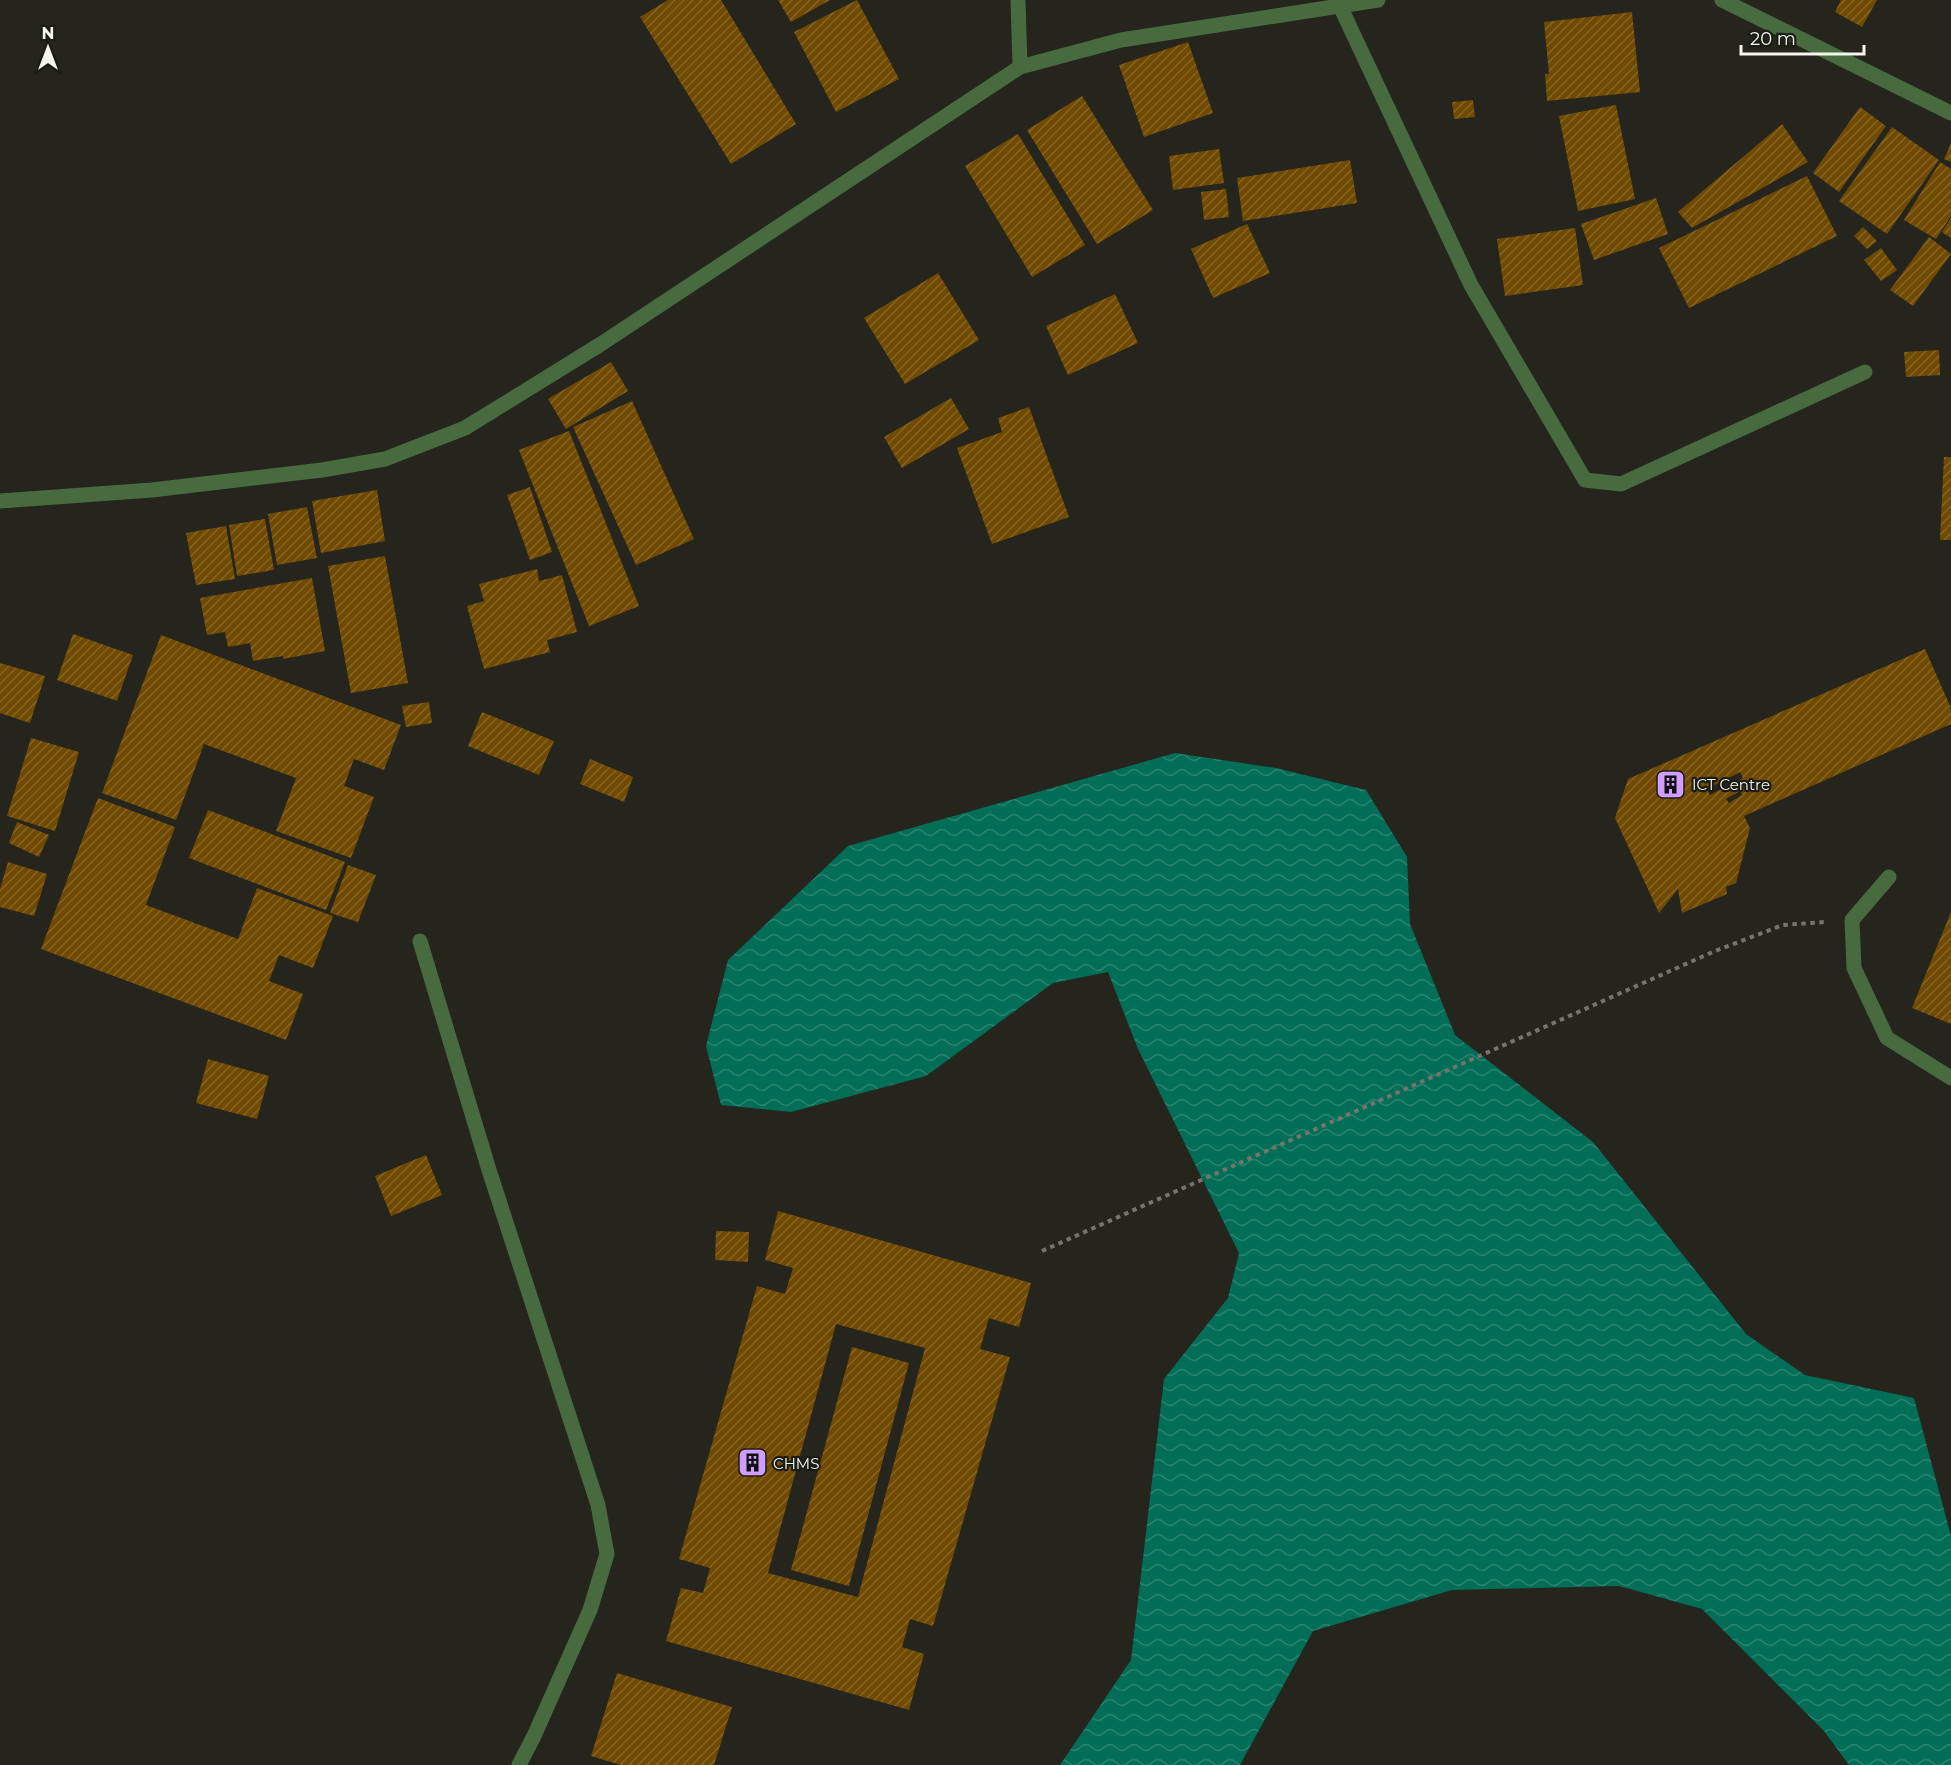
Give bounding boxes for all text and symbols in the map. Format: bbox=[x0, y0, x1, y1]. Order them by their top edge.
north arrow bbox=[18, 18, 78, 78]
scale bar bbox=[1741, 18, 1864, 56]
text: N bbox=[42, 24, 54, 43]
text: 20 m bbox=[1750, 28, 1796, 50]
building icon: ICT Centre bbox=[1655, 768, 1687, 800]
place label: ICT Centre bbox=[1692, 775, 1770, 794]
building icon: CHMS bbox=[736, 1447, 768, 1479]
place label: CHMS bbox=[773, 1454, 819, 1473]

